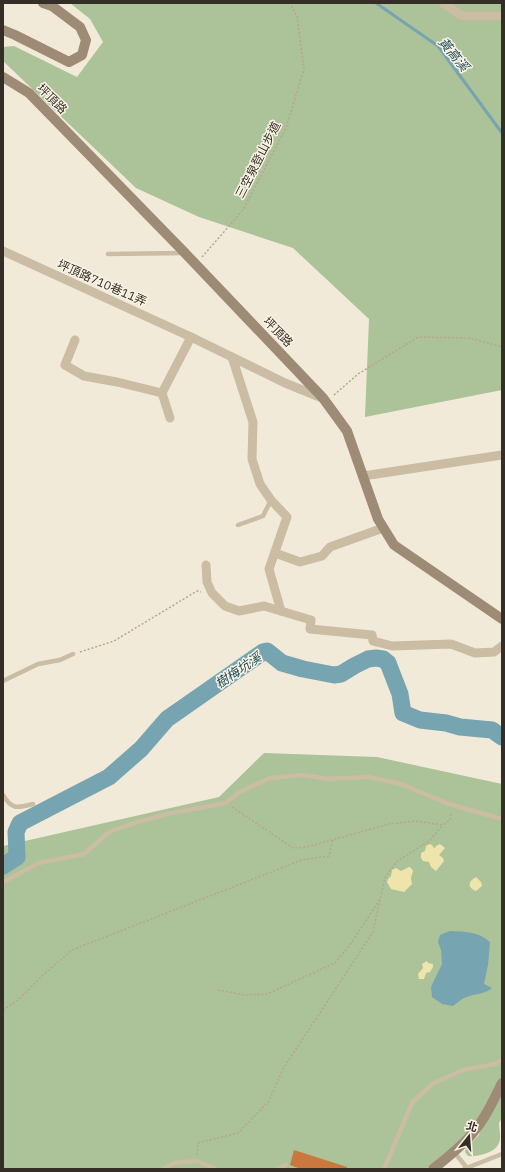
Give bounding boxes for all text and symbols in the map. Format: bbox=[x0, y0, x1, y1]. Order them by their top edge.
water label: 黃高溪 bbox=[435, 34, 474, 76]
street label: 坪頂路 bbox=[34, 81, 70, 117]
street label: 三空泉登山步道 bbox=[232, 119, 283, 201]
street label: 坪頂路710巷11弄 bbox=[55, 256, 149, 309]
street label: 坪頂路 bbox=[260, 313, 296, 350]
water label: 樹梅坑溪 bbox=[212, 648, 266, 692]
north arrow bbox=[449, 1116, 489, 1156]
text: 北 bbox=[465, 1118, 479, 1135]

